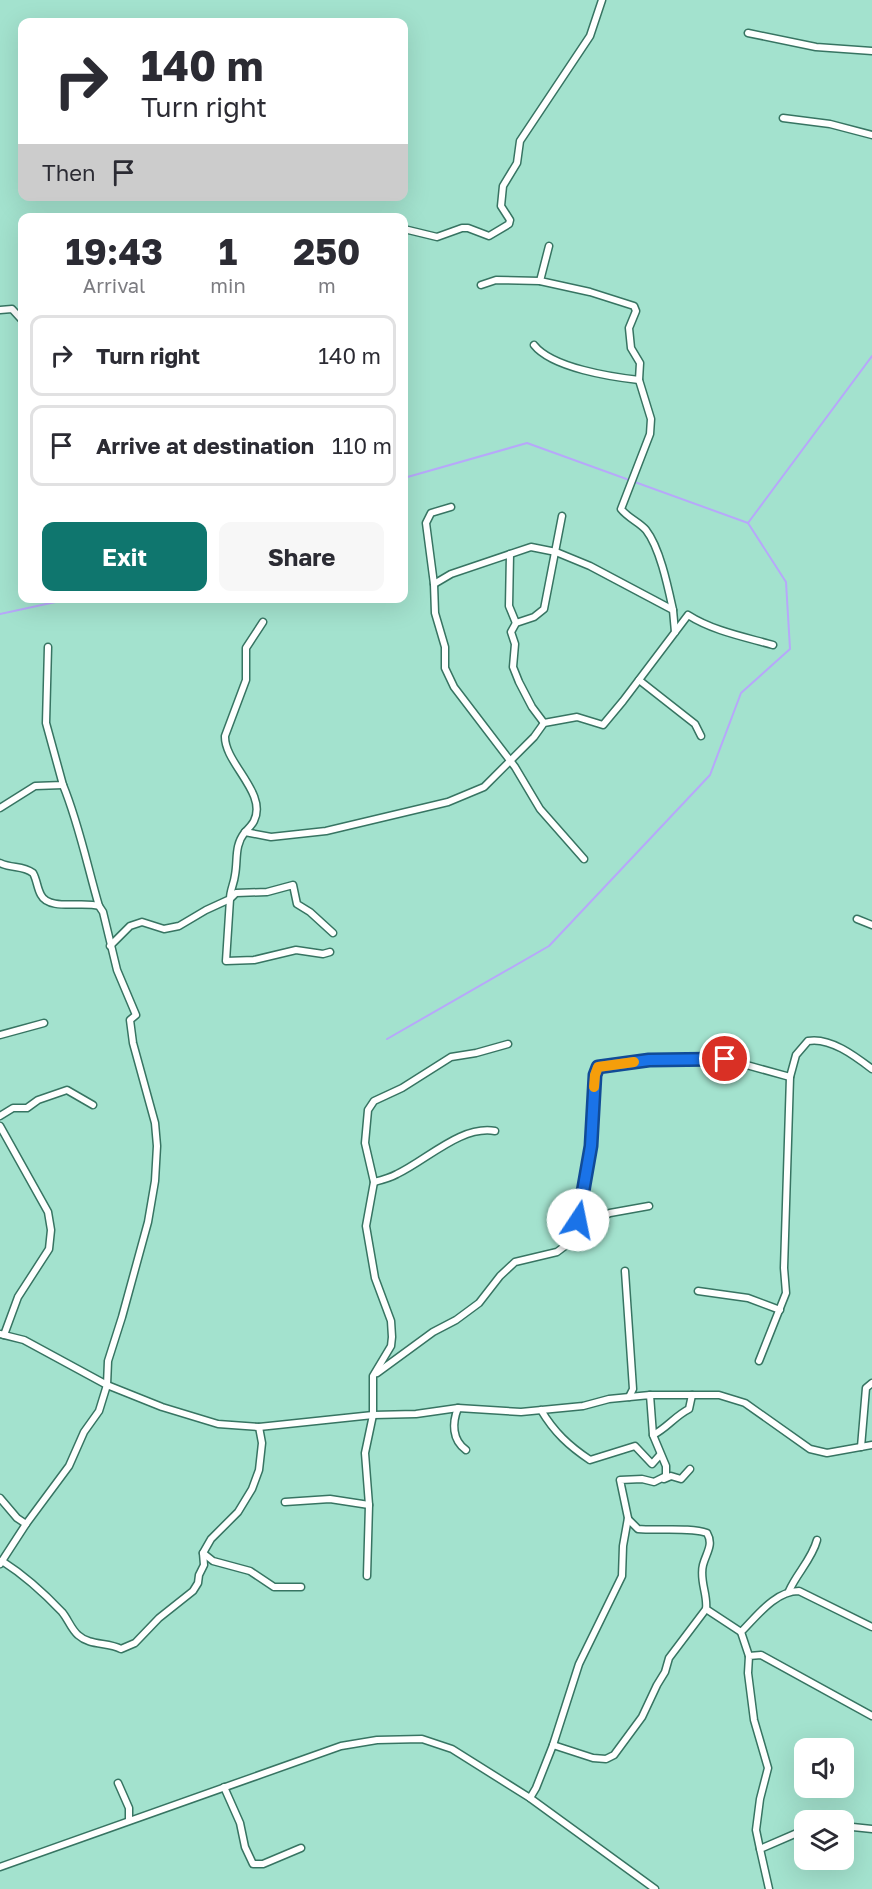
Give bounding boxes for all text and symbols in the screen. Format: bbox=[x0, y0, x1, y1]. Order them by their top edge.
text: 140 m bbox=[141, 40, 263, 90]
icon: right bbox=[42, 42, 120, 120]
text: Turn right bbox=[141, 91, 267, 123]
icon: arrive bbox=[107, 156, 140, 189]
text: Then bbox=[42, 159, 95, 186]
text: 19:43 bbox=[65, 230, 163, 273]
text: 1 bbox=[219, 230, 237, 273]
text: 250 bbox=[293, 230, 361, 273]
text: Arrival bbox=[83, 273, 146, 297]
text: min bbox=[210, 273, 246, 297]
text: m bbox=[318, 273, 336, 297]
icon: right bbox=[45, 339, 78, 372]
text: Turn right bbox=[96, 342, 200, 369]
text: 140 m bbox=[318, 342, 381, 369]
icon: arrive bbox=[45, 429, 78, 462]
text: Arrive at destination bbox=[96, 432, 314, 459]
text: 110 m bbox=[332, 432, 392, 459]
button: Exit bbox=[42, 522, 207, 591]
button: Share bbox=[219, 522, 384, 591]
pin bbox=[699, 1033, 750, 1084]
icon: arrive bbox=[708, 1042, 741, 1075]
position arrow bbox=[546, 1188, 610, 1252]
map controls bbox=[794, 1738, 854, 1870]
button: sound bbox=[794, 1738, 854, 1798]
button: layers bbox=[794, 1810, 854, 1870]

